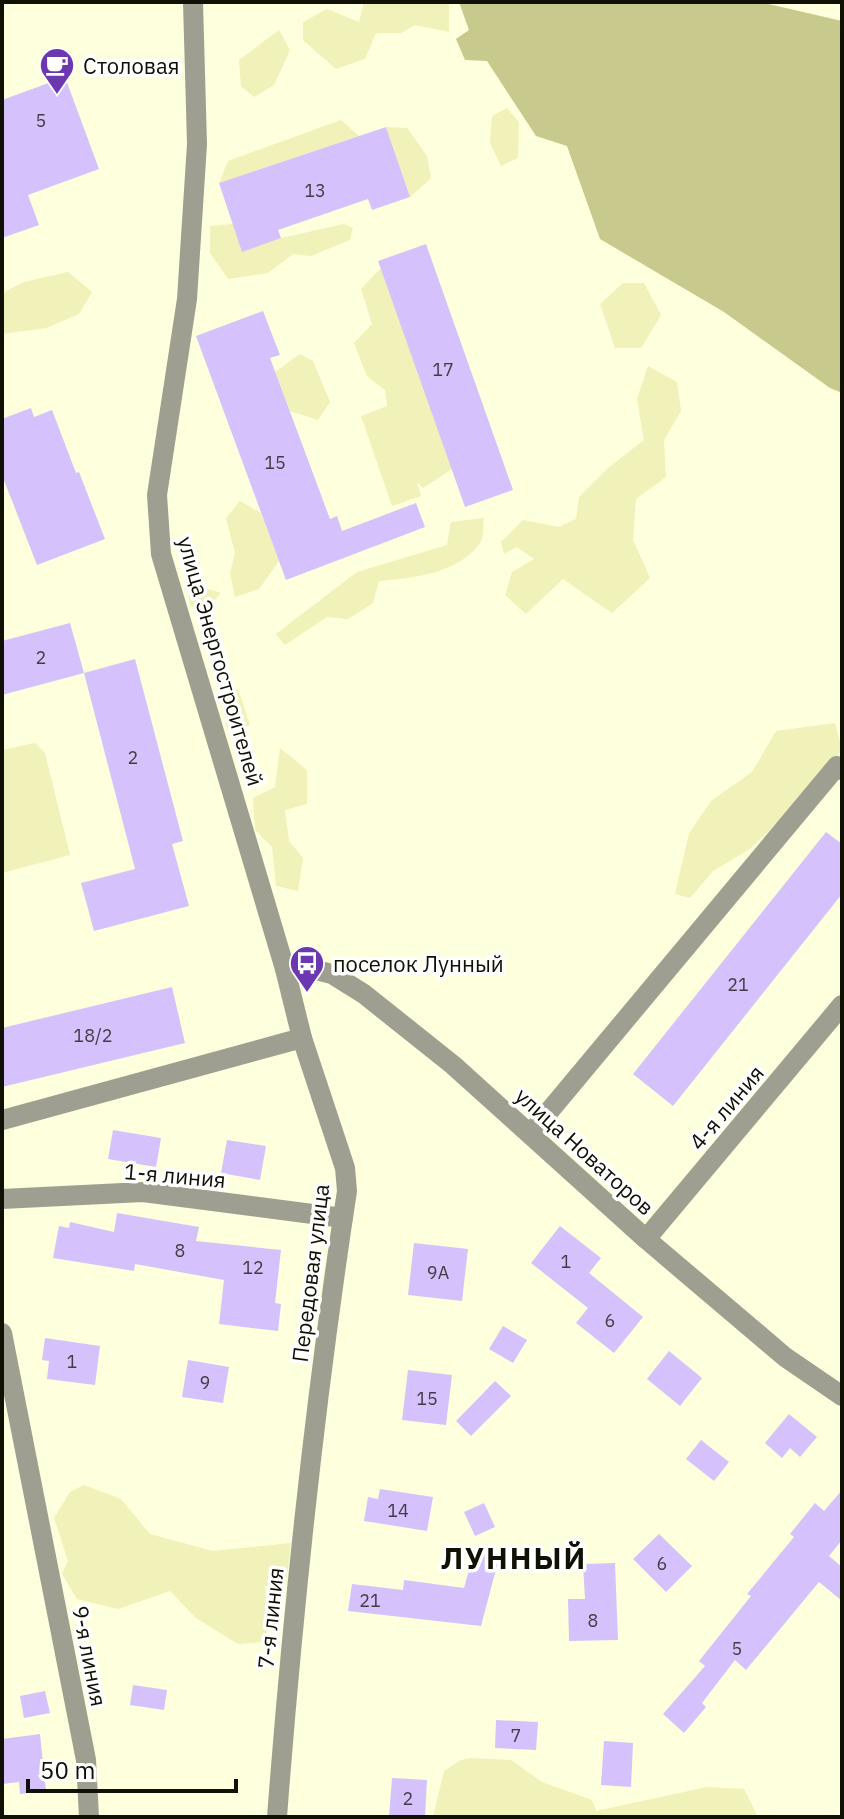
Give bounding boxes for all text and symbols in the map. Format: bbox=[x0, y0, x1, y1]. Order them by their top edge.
cafe icon: Столовая bbox=[38, 46, 76, 96]
place label: Столовая bbox=[83, 51, 179, 80]
house number: 5 bbox=[36, 109, 46, 132]
house number: 13 bbox=[304, 179, 326, 202]
house number: 17 bbox=[432, 358, 454, 381]
house number: 15 bbox=[264, 451, 286, 474]
street label: улица Энергостроителей bbox=[171, 533, 271, 789]
house number: 2 bbox=[36, 646, 46, 669]
house number: 2 bbox=[128, 746, 138, 769]
bus stop icon: поселок Лунный bbox=[288, 944, 326, 994]
place label: поселок Лунный bbox=[333, 949, 504, 978]
house number: 21 bbox=[727, 973, 749, 996]
house number: 18/2 bbox=[73, 1024, 113, 1047]
street label: 4-я линия bbox=[682, 1059, 770, 1155]
street label: улица Новаторов bbox=[509, 1081, 661, 1221]
street label: 1-я линия bbox=[123, 1156, 227, 1194]
street label: Передовая улица bbox=[285, 1182, 335, 1364]
house number: 8 bbox=[175, 1239, 185, 1262]
house number: 1 bbox=[561, 1250, 571, 1273]
house number: 12 bbox=[242, 1256, 264, 1279]
house number: 9А bbox=[427, 1261, 450, 1284]
house number: 6 bbox=[605, 1309, 615, 1332]
house number: 1 bbox=[67, 1350, 77, 1373]
house number: 9 bbox=[200, 1371, 210, 1394]
house number: 15 bbox=[416, 1387, 438, 1410]
house number: 14 bbox=[387, 1499, 409, 1522]
district label: ЛУННЫЙ bbox=[441, 1538, 587, 1577]
house number: 6 bbox=[657, 1552, 667, 1575]
street label: 7-я линия bbox=[250, 1566, 290, 1670]
house number: 21 bbox=[359, 1589, 381, 1612]
street label: 9-я линия bbox=[66, 1603, 114, 1709]
house number: 8 bbox=[588, 1609, 598, 1632]
house number: 5 bbox=[732, 1637, 742, 1660]
house number: 7 bbox=[511, 1724, 521, 1747]
scale bar bbox=[28, 1743, 236, 1793]
text: 50 m bbox=[40, 1754, 95, 1786]
house number: 2 bbox=[403, 1787, 413, 1810]

